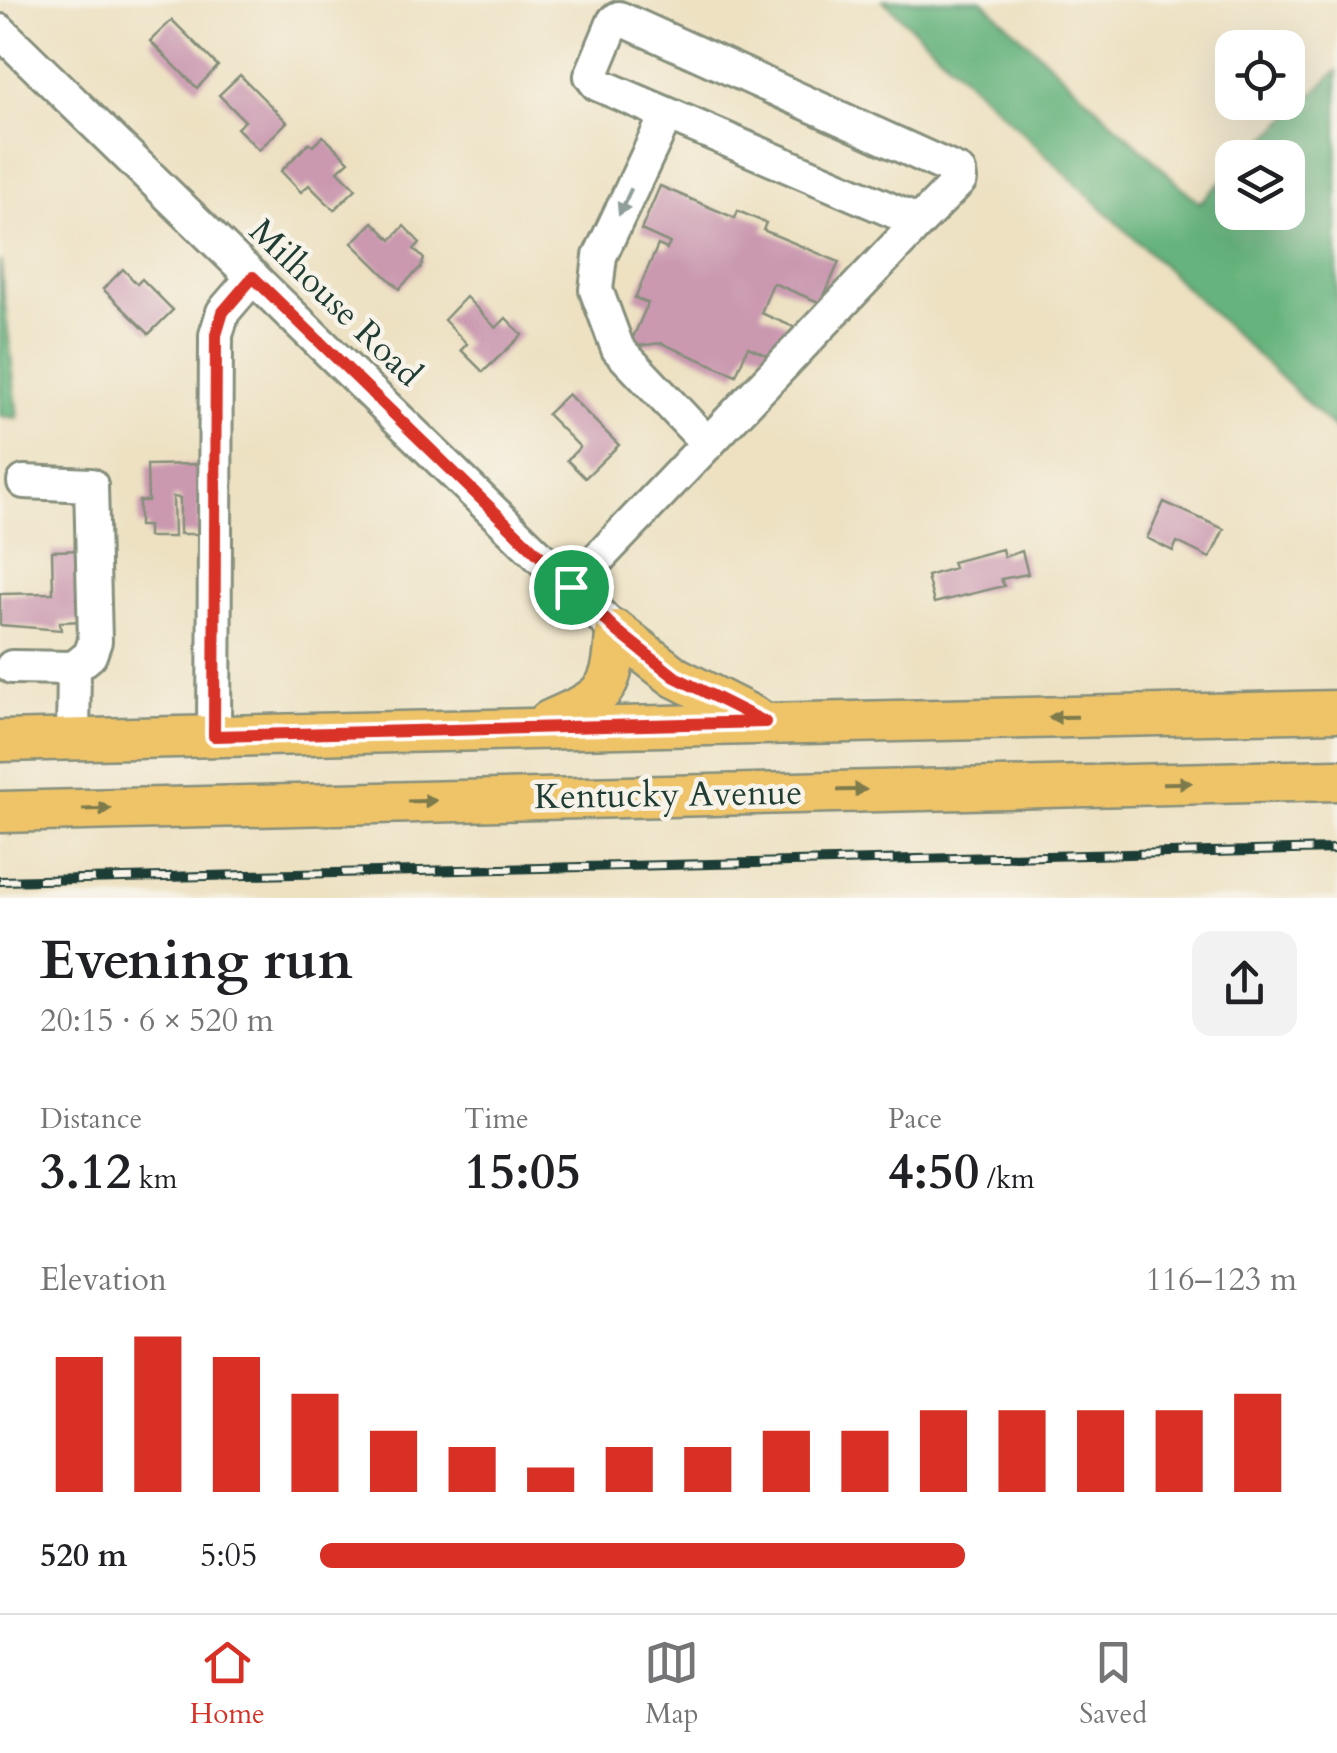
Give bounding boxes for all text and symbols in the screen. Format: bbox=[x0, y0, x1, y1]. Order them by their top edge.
map controls bbox=[1215, 30, 1305, 230]
button: locate bbox=[1215, 30, 1305, 120]
button: layers bbox=[1215, 140, 1305, 230]
one-way arrow bbox=[617, 188, 634, 217]
street label: Milhouse Road bbox=[238, 208, 432, 398]
pin bbox=[529, 545, 614, 630]
icon: arrive bbox=[544, 560, 599, 615]
one-way arrow bbox=[1046, 709, 1078, 725]
street label: Kentucky Avenue bbox=[534, 769, 803, 821]
one-way arrow bbox=[1162, 775, 1194, 791]
one-way arrow bbox=[837, 782, 869, 798]
one-way arrow bbox=[407, 792, 439, 808]
one-way arrow bbox=[82, 801, 114, 817]
text: Evening run bbox=[40, 924, 353, 998]
button: share bbox=[1192, 931, 1297, 1036]
text: 20:15 · 6 × 520 m bbox=[40, 999, 274, 1043]
text: Distance bbox=[40, 1100, 142, 1138]
text: Time bbox=[464, 1100, 529, 1138]
text: Pace bbox=[888, 1100, 942, 1138]
text: 3.12 bbox=[40, 1138, 131, 1206]
text: 15:05 bbox=[464, 1138, 581, 1206]
text: 4:50 bbox=[888, 1138, 979, 1206]
text: km bbox=[131, 1160, 178, 1198]
text: /km bbox=[979, 1160, 1035, 1198]
text: Elevation bbox=[40, 1258, 167, 1302]
text: 116–123 m bbox=[1145, 1258, 1297, 1302]
text: 520 m bbox=[40, 1534, 127, 1578]
text: 5:05 bbox=[200, 1534, 257, 1578]
tab: Home bbox=[190, 1635, 265, 1733]
tab: Map bbox=[644, 1635, 699, 1733]
tab: Saved bbox=[1079, 1635, 1147, 1733]

